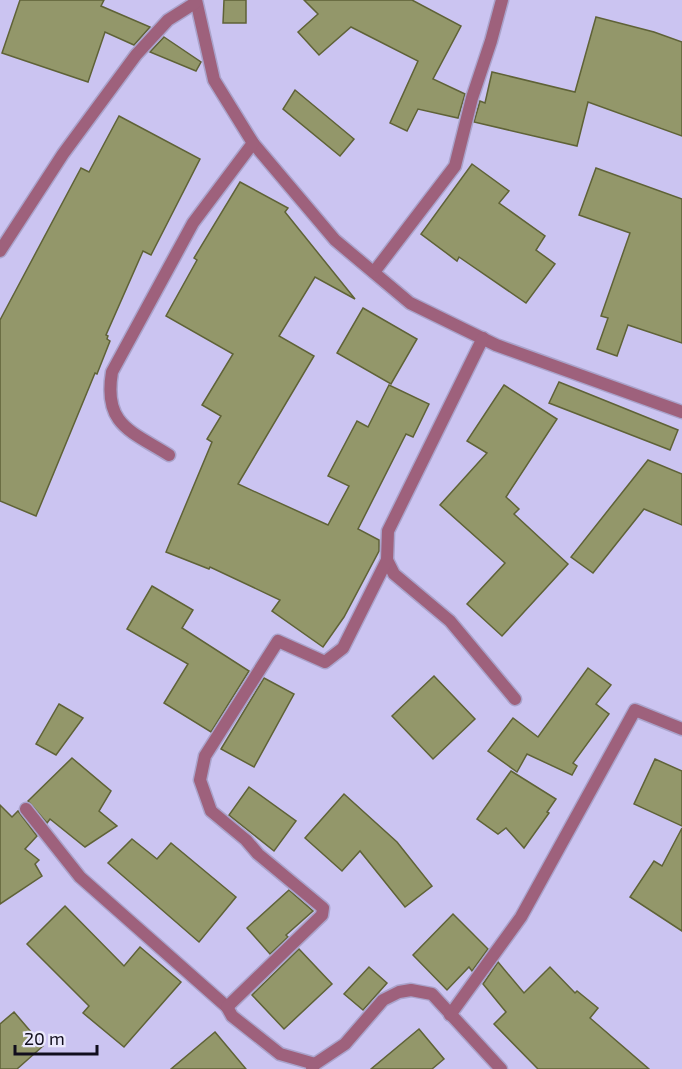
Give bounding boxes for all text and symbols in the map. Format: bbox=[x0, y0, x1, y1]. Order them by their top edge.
scale bar bbox=[15, 1018, 98, 1056]
text: 20 m bbox=[24, 1027, 65, 1049]

